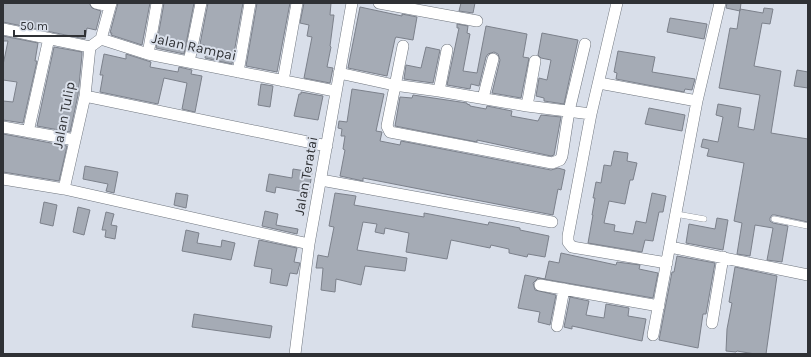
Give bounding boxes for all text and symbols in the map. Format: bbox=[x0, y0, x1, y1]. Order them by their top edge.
scale bar bbox=[14, 12, 85, 38]
text: 50 m bbox=[20, 19, 48, 33]
street label: Jalan Rampai bbox=[150, 30, 238, 64]
street label: Jalan Tulip bbox=[49, 80, 79, 150]
street label: Jalan Teratai bbox=[291, 135, 321, 217]

